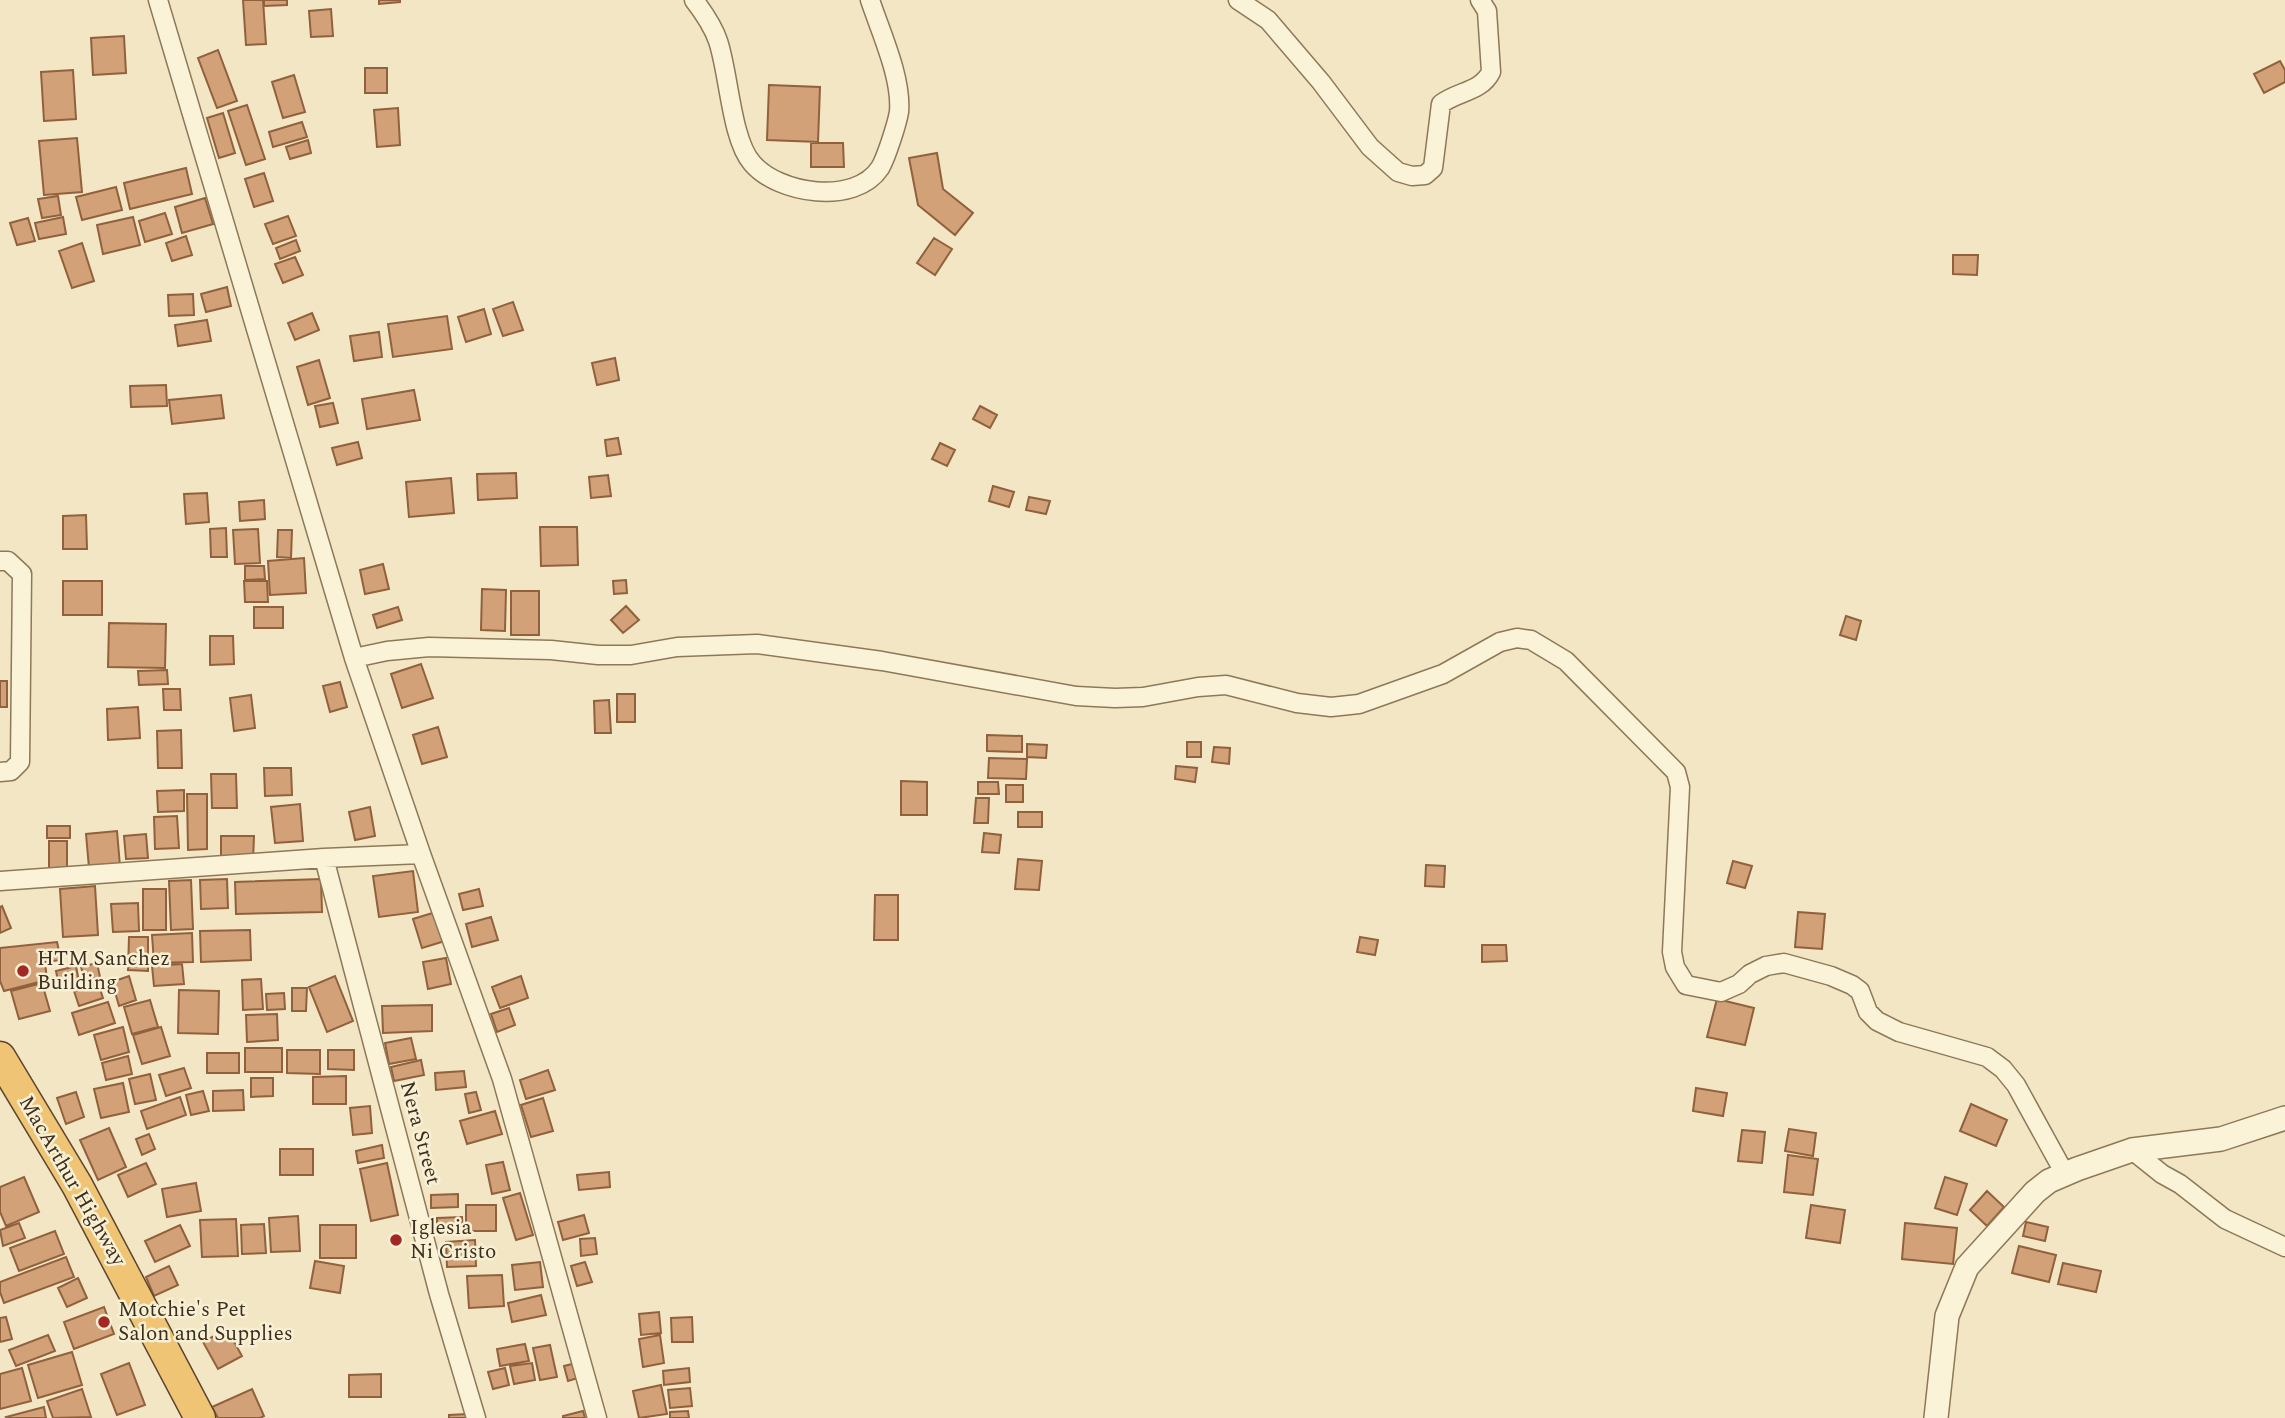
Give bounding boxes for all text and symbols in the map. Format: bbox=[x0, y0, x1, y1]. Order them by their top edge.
place label: HTM Sanchez Building bbox=[37, 943, 170, 999]
marker: HTM Sanchez Building bbox=[15, 963, 31, 979]
street label: Nera Street bbox=[391, 1078, 449, 1188]
street label: MacArthur Highway bbox=[10, 1090, 134, 1273]
place label: Iglesia Ni Cristo bbox=[410, 1212, 496, 1268]
marker: Iglesia Ni Cristo bbox=[388, 1232, 404, 1248]
place label: Motchie's Pet Salon and Supplies bbox=[118, 1294, 293, 1350]
marker: Motchie's Pet Salon and Supplies bbox=[96, 1314, 112, 1330]

